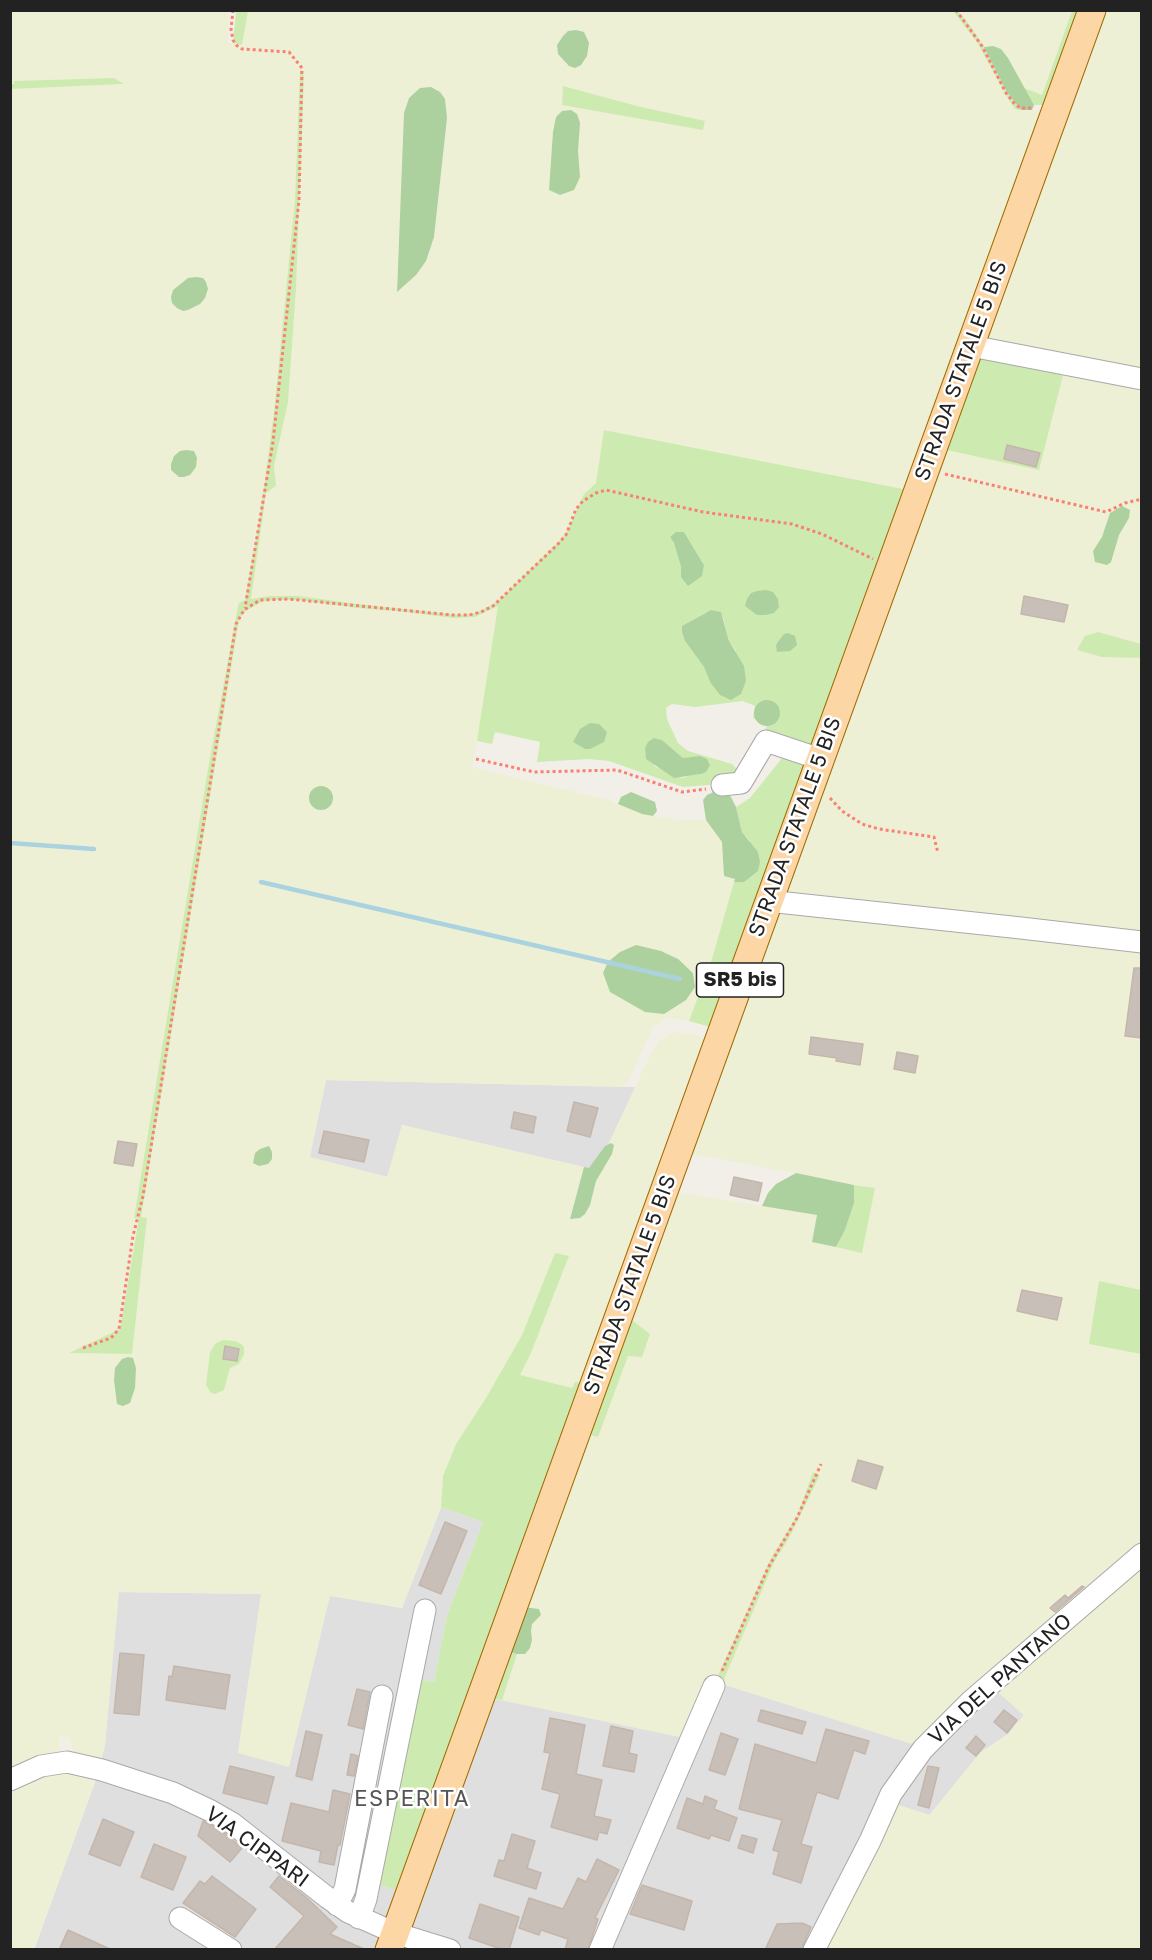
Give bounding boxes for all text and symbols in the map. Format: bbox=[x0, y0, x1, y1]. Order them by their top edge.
street label: STRADA STATALE 5 BIS bbox=[909, 258, 1013, 484]
street label: STRADA STATALE 5 BIS bbox=[743, 714, 847, 940]
road number: SR5 bis bbox=[696, 963, 783, 997]
street label: STRADA STATALE 5 BIS bbox=[578, 1172, 682, 1398]
street label: VIA DEL PANTANO bbox=[923, 1608, 1077, 1750]
district label: ESPERITA bbox=[354, 1786, 470, 1812]
street label: VIA CIPPARI bbox=[200, 1801, 314, 1893]

